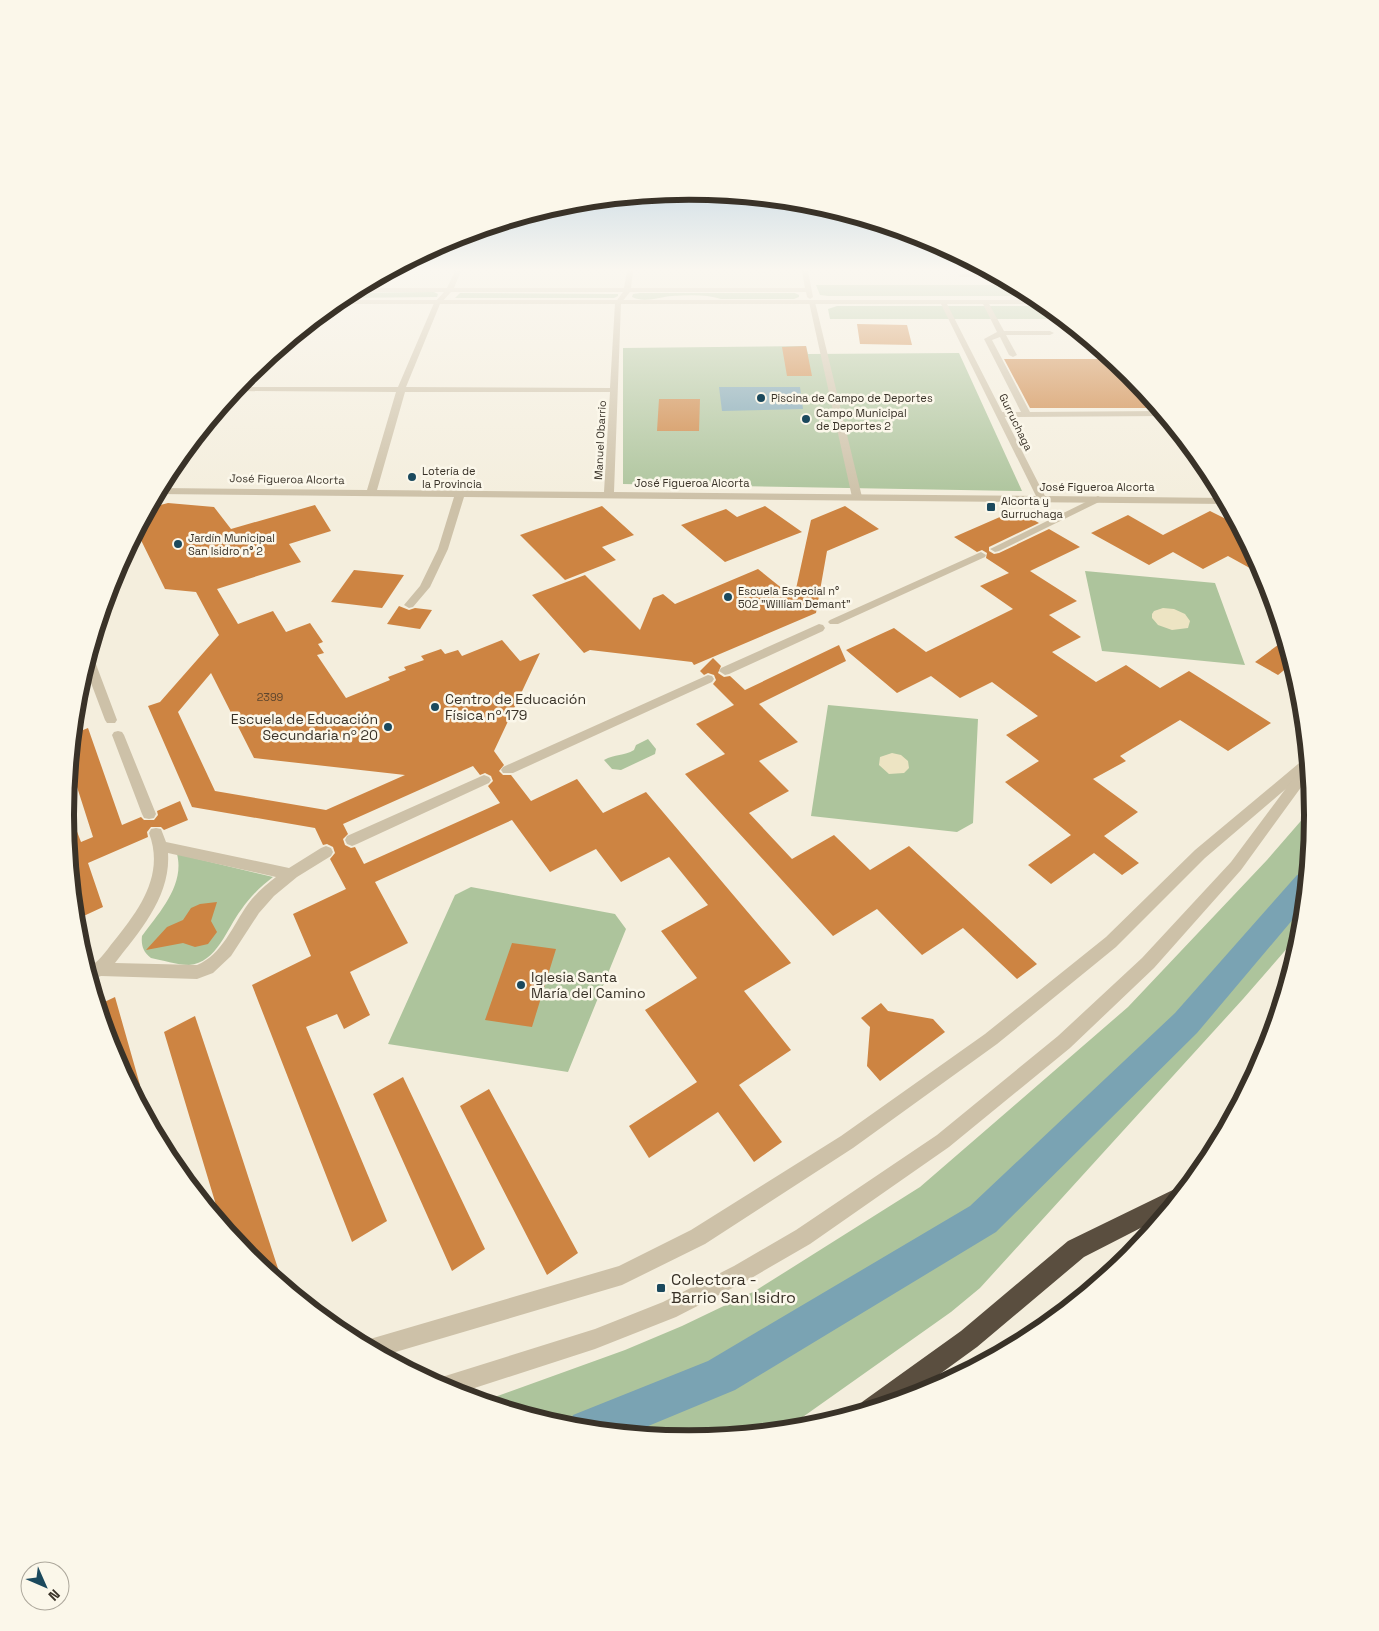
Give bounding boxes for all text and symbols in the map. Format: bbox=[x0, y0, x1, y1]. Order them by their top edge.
place label: Piscina de Campo de Deportes bbox=[771, 391, 933, 405]
street label: Gurruchaga bbox=[996, 391, 1036, 453]
marker: Piscina de Campo de Deportes bbox=[755, 392, 767, 404]
street label: Manuel Obarrio bbox=[591, 400, 609, 480]
place label: Campo Municipal de Deportes 2 bbox=[816, 406, 907, 433]
marker: Campo Municipal de Deportes 2 bbox=[800, 413, 812, 425]
place label: Lotería de la Provincia bbox=[422, 464, 483, 491]
street label: José Figueroa Alcorta bbox=[229, 471, 345, 487]
marker: Lotería de la Provincia bbox=[406, 471, 418, 483]
street label: José Figueroa Alcorta bbox=[634, 476, 750, 490]
street label: José Figueroa Alcorta bbox=[1039, 480, 1155, 494]
place label: Alcorta y Gurruchaga bbox=[1001, 494, 1064, 521]
marker: Alcorta y Gurruchaga bbox=[985, 501, 997, 513]
place label: Jardín Municipal San Isidro n° 2 bbox=[188, 531, 275, 558]
marker: Jardín Municipal San Isidro n° 2 bbox=[172, 538, 184, 550]
place label: Escuela Especial n° 502 "William Demant" bbox=[738, 584, 851, 611]
marker: Escuela Especial n° 502 "William Demant" bbox=[722, 591, 734, 603]
house number: 2399 bbox=[257, 690, 284, 704]
place label: Centro de Educación Física nº 179 bbox=[445, 690, 586, 724]
marker: Centro de Educación Física nº 179 bbox=[429, 701, 441, 713]
place label: Escuela de Educación Secundaria nº 20 bbox=[231, 710, 378, 744]
marker: Escuela de Educación Secundaria nº 20 bbox=[382, 721, 394, 733]
place label: Iglesia Santa María del Camino bbox=[531, 968, 646, 1002]
marker: Iglesia Santa María del Camino bbox=[515, 979, 527, 991]
place label: Colectora - Barrio San Isidro bbox=[671, 1269, 796, 1308]
marker: Colectora - Barrio San Isidro bbox=[655, 1282, 667, 1294]
north arrow bbox=[20, 1561, 70, 1611]
text: N bbox=[45, 1586, 64, 1605]

